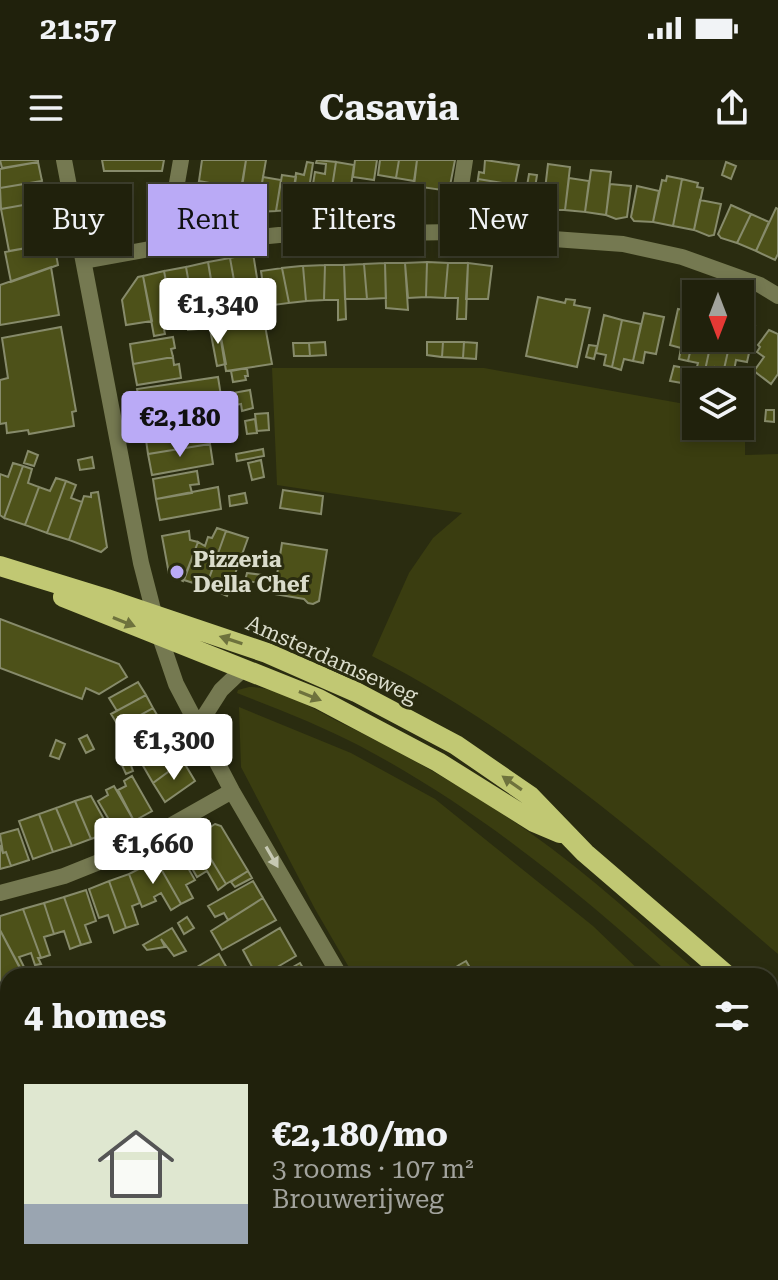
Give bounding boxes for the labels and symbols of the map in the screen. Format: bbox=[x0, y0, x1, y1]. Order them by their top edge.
pin: €1,340 bbox=[153, 278, 283, 346]
north arrow bbox=[682, 280, 754, 352]
pin: €2,180 bbox=[115, 391, 245, 459]
place label: Pizzeria Della Chef bbox=[193, 547, 310, 597]
marker: Pizzeria Della Chef bbox=[168, 563, 186, 581]
street label: Amsterdamseweg bbox=[242, 610, 422, 708]
one-way arrow bbox=[112, 616, 136, 629]
one-way arrow bbox=[219, 634, 243, 646]
one-way arrow bbox=[298, 690, 322, 703]
pin: €1,300 bbox=[109, 714, 239, 782]
one-way arrow bbox=[501, 776, 522, 791]
pin: €1,660 bbox=[88, 818, 218, 886]
one-way arrow bbox=[265, 846, 279, 869]

